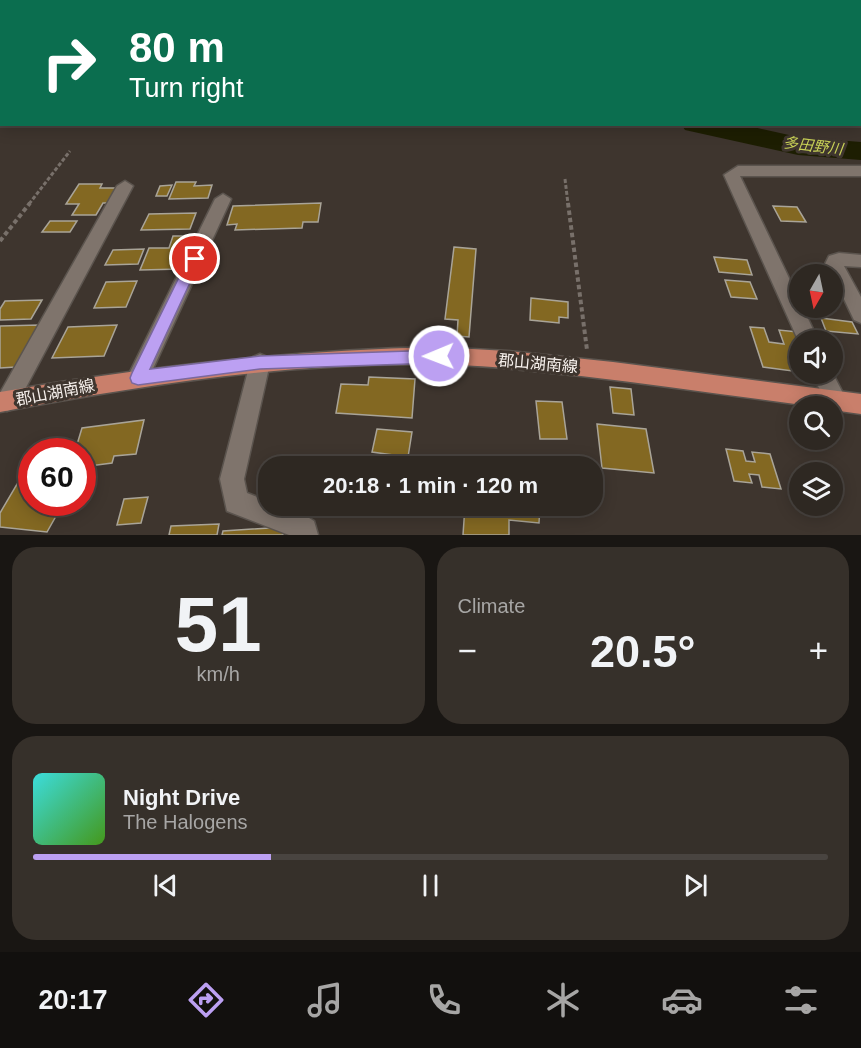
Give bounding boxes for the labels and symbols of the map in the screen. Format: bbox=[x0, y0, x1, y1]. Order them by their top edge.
water label: 多田野川 bbox=[782, 133, 846, 158]
pin bbox=[169, 233, 220, 284]
north arrow bbox=[789, 264, 843, 318]
position arrow bbox=[407, 324, 471, 388]
street label: 郡山湖南線 bbox=[497, 352, 579, 375]
street label: 郡山湖南線 bbox=[14, 377, 96, 408]
speed limit sign: 60 bbox=[18, 438, 96, 516]

